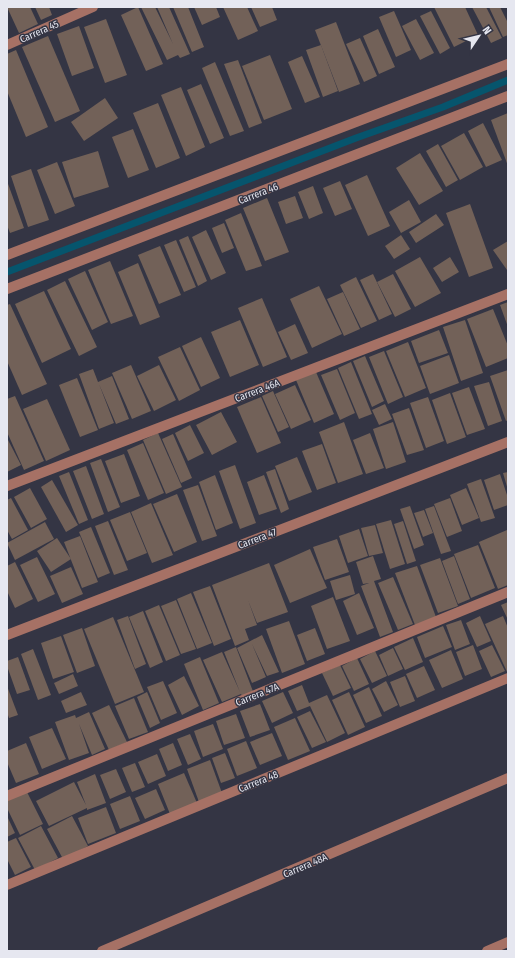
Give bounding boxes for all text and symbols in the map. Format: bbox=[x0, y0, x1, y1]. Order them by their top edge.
north arrow bbox=[459, 16, 499, 56]
street label: Carrera 45 bbox=[18, 18, 61, 46]
text: N bbox=[480, 24, 494, 37]
street label: Carrera 46 bbox=[237, 181, 280, 207]
street label: Carrera 46A bbox=[233, 377, 282, 405]
street label: Carrera 47 bbox=[236, 526, 278, 552]
street label: Carrera 47A bbox=[234, 681, 281, 709]
street label: Carrera 48 bbox=[237, 769, 280, 795]
street label: Carrera 48A bbox=[281, 851, 330, 881]

